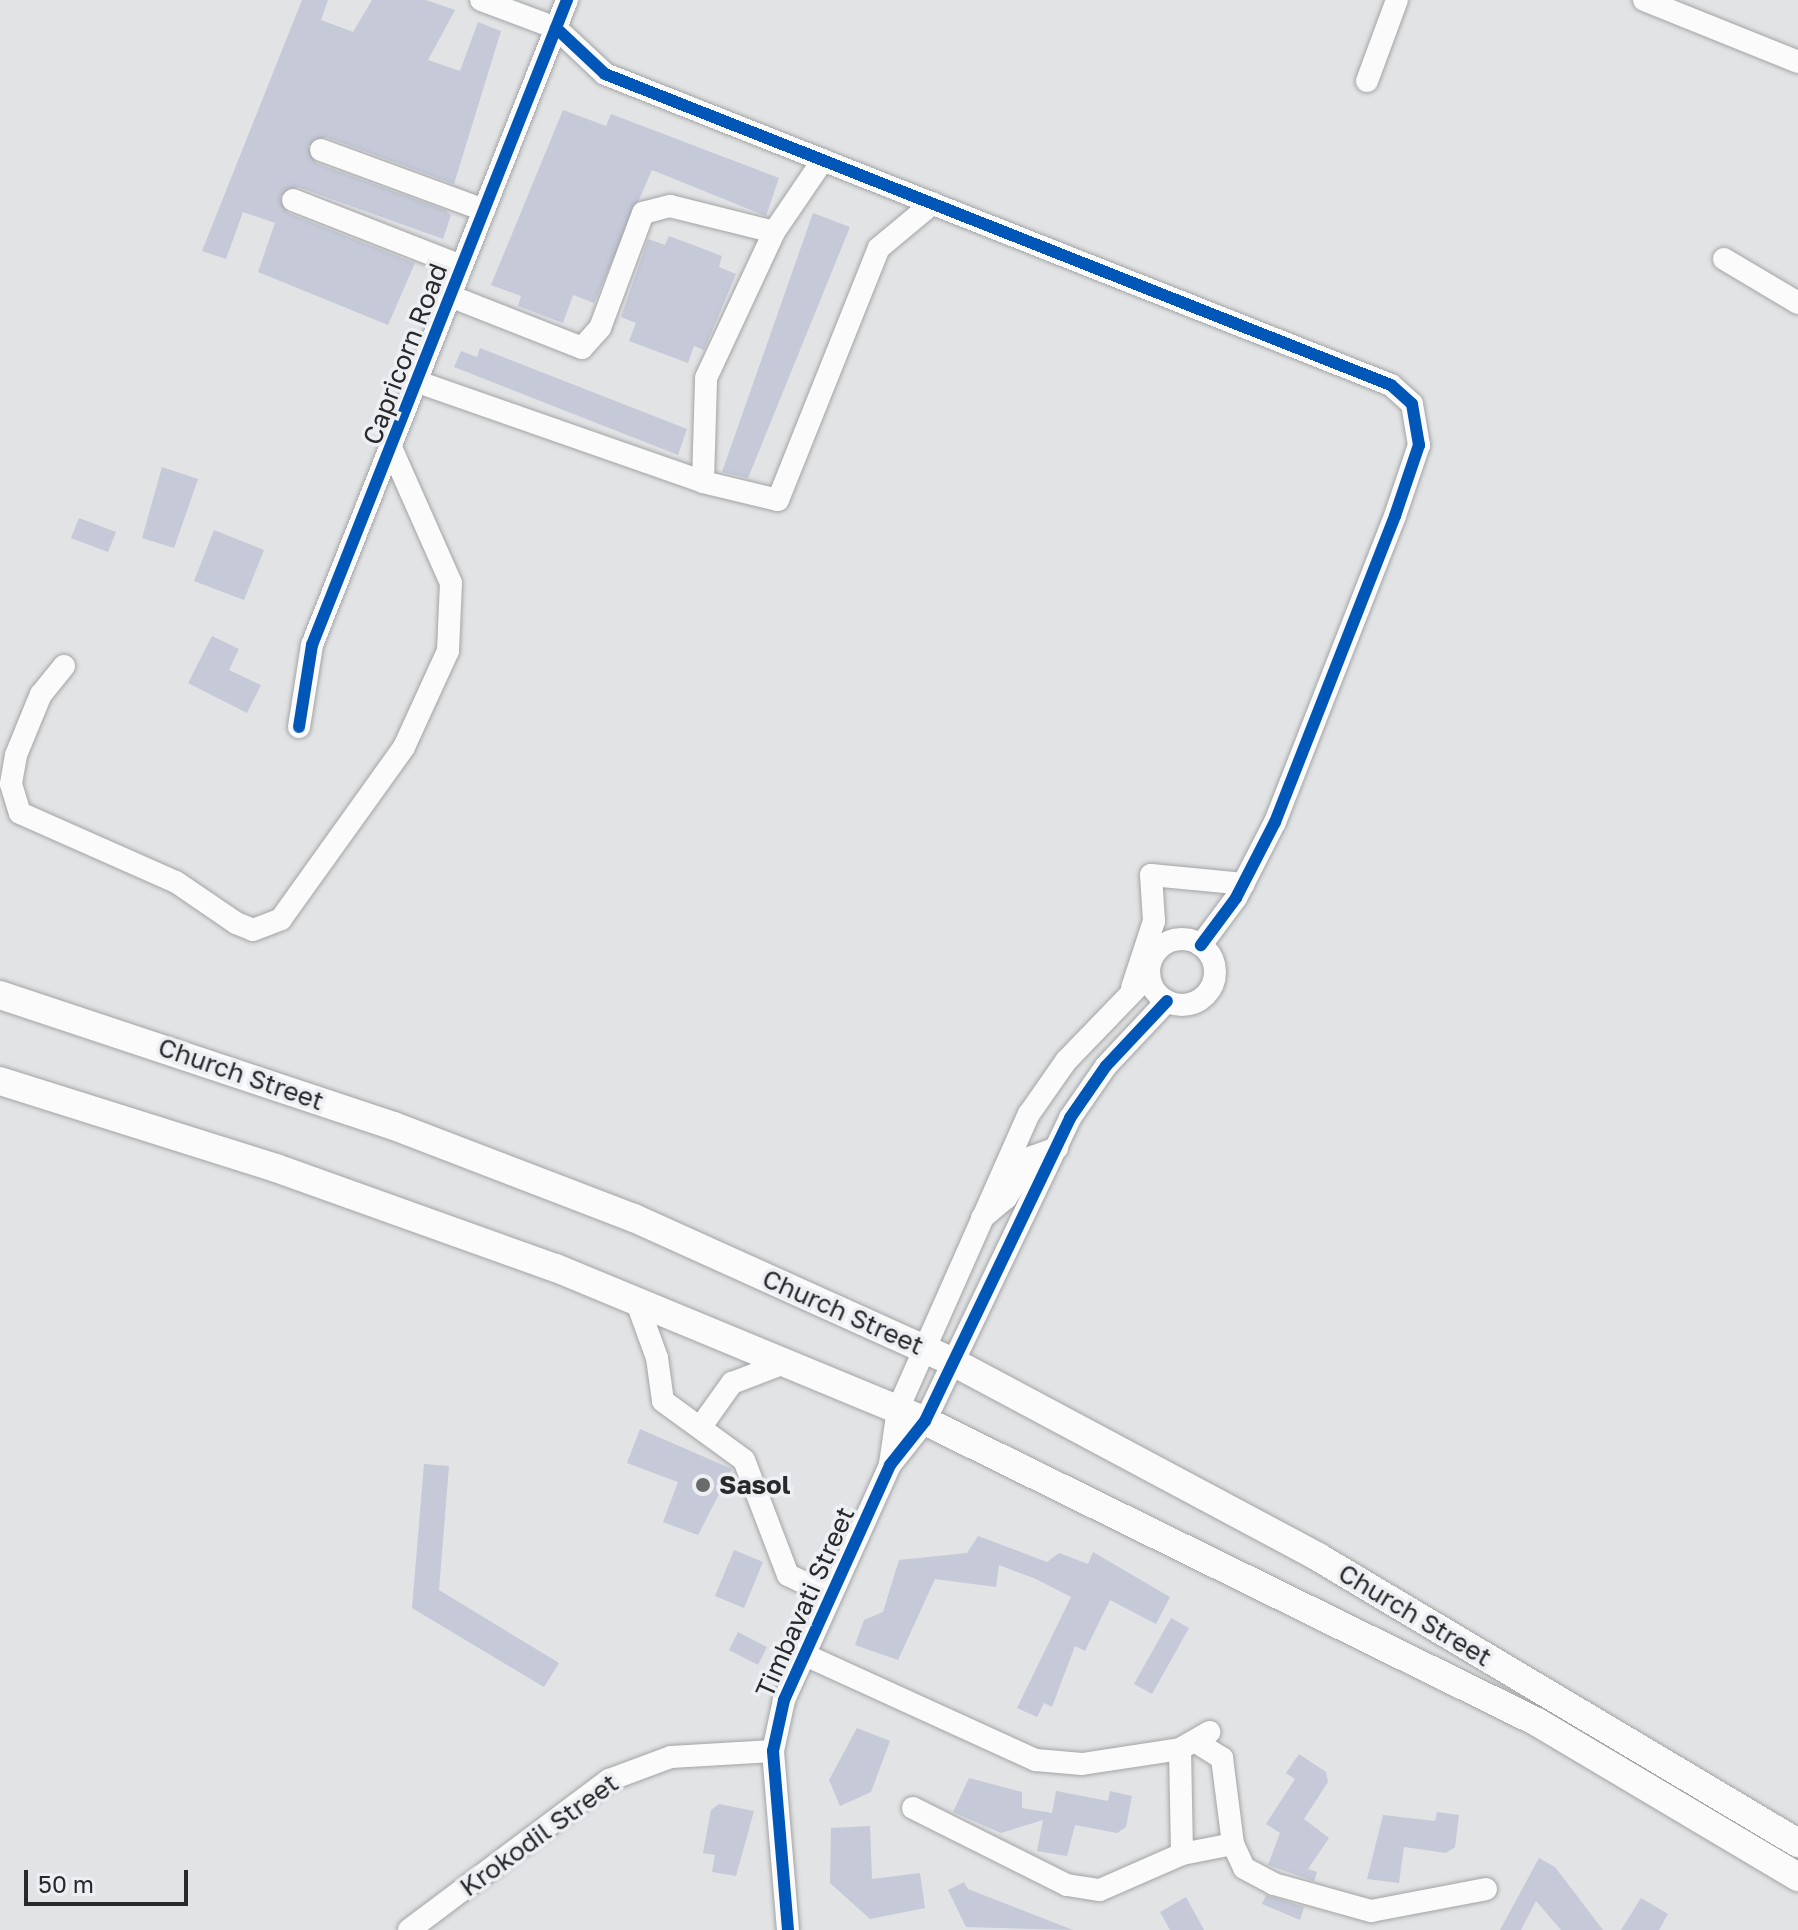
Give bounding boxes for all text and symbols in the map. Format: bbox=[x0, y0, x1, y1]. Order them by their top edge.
street label: Capricorn Road bbox=[356, 259, 454, 449]
street label: Church Street bbox=[154, 1031, 328, 1117]
street label: Church Street bbox=[758, 1263, 928, 1361]
place label: Sasol bbox=[719, 1469, 790, 1501]
marker: Sasol bbox=[694, 1476, 712, 1494]
street label: Timbavati Street bbox=[749, 1502, 861, 1702]
street label: Church Street bbox=[1333, 1557, 1497, 1673]
street label: Krokodil Street bbox=[454, 1767, 624, 1903]
scale bar bbox=[28, 1854, 192, 1904]
text: 50 m bbox=[38, 1869, 94, 1898]

